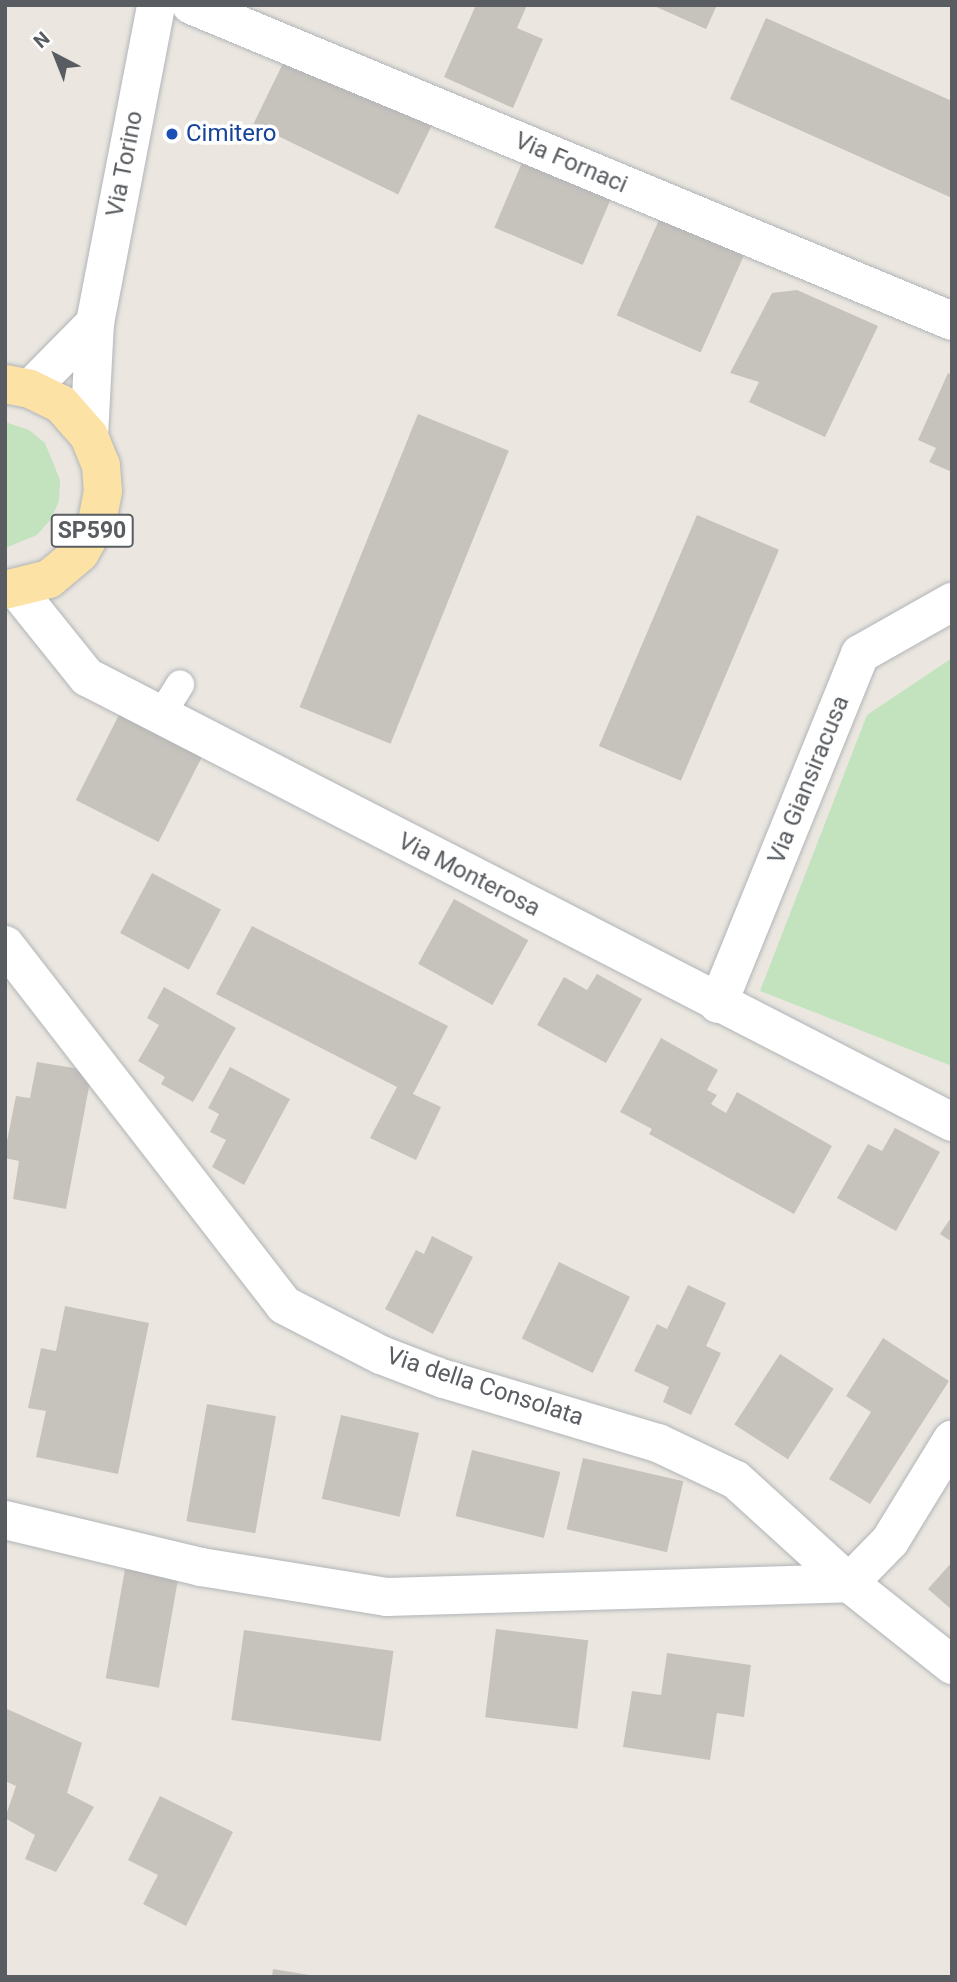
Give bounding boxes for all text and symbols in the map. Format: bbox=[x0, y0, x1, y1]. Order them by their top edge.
north arrow bbox=[21, 21, 91, 91]
text: N bbox=[29, 27, 54, 53]
street label: Via Torino bbox=[101, 108, 149, 220]
place label: Cimitero bbox=[186, 120, 277, 148]
marker: Cimitero bbox=[164, 126, 180, 142]
street label: Via Fornaci bbox=[510, 126, 632, 200]
road number: SP590 bbox=[50, 512, 134, 551]
street label: Via Giansiracusa bbox=[762, 692, 856, 868]
street label: Via Monterosa bbox=[393, 827, 545, 923]
street label: Via della Consolata bbox=[383, 1342, 587, 1432]

